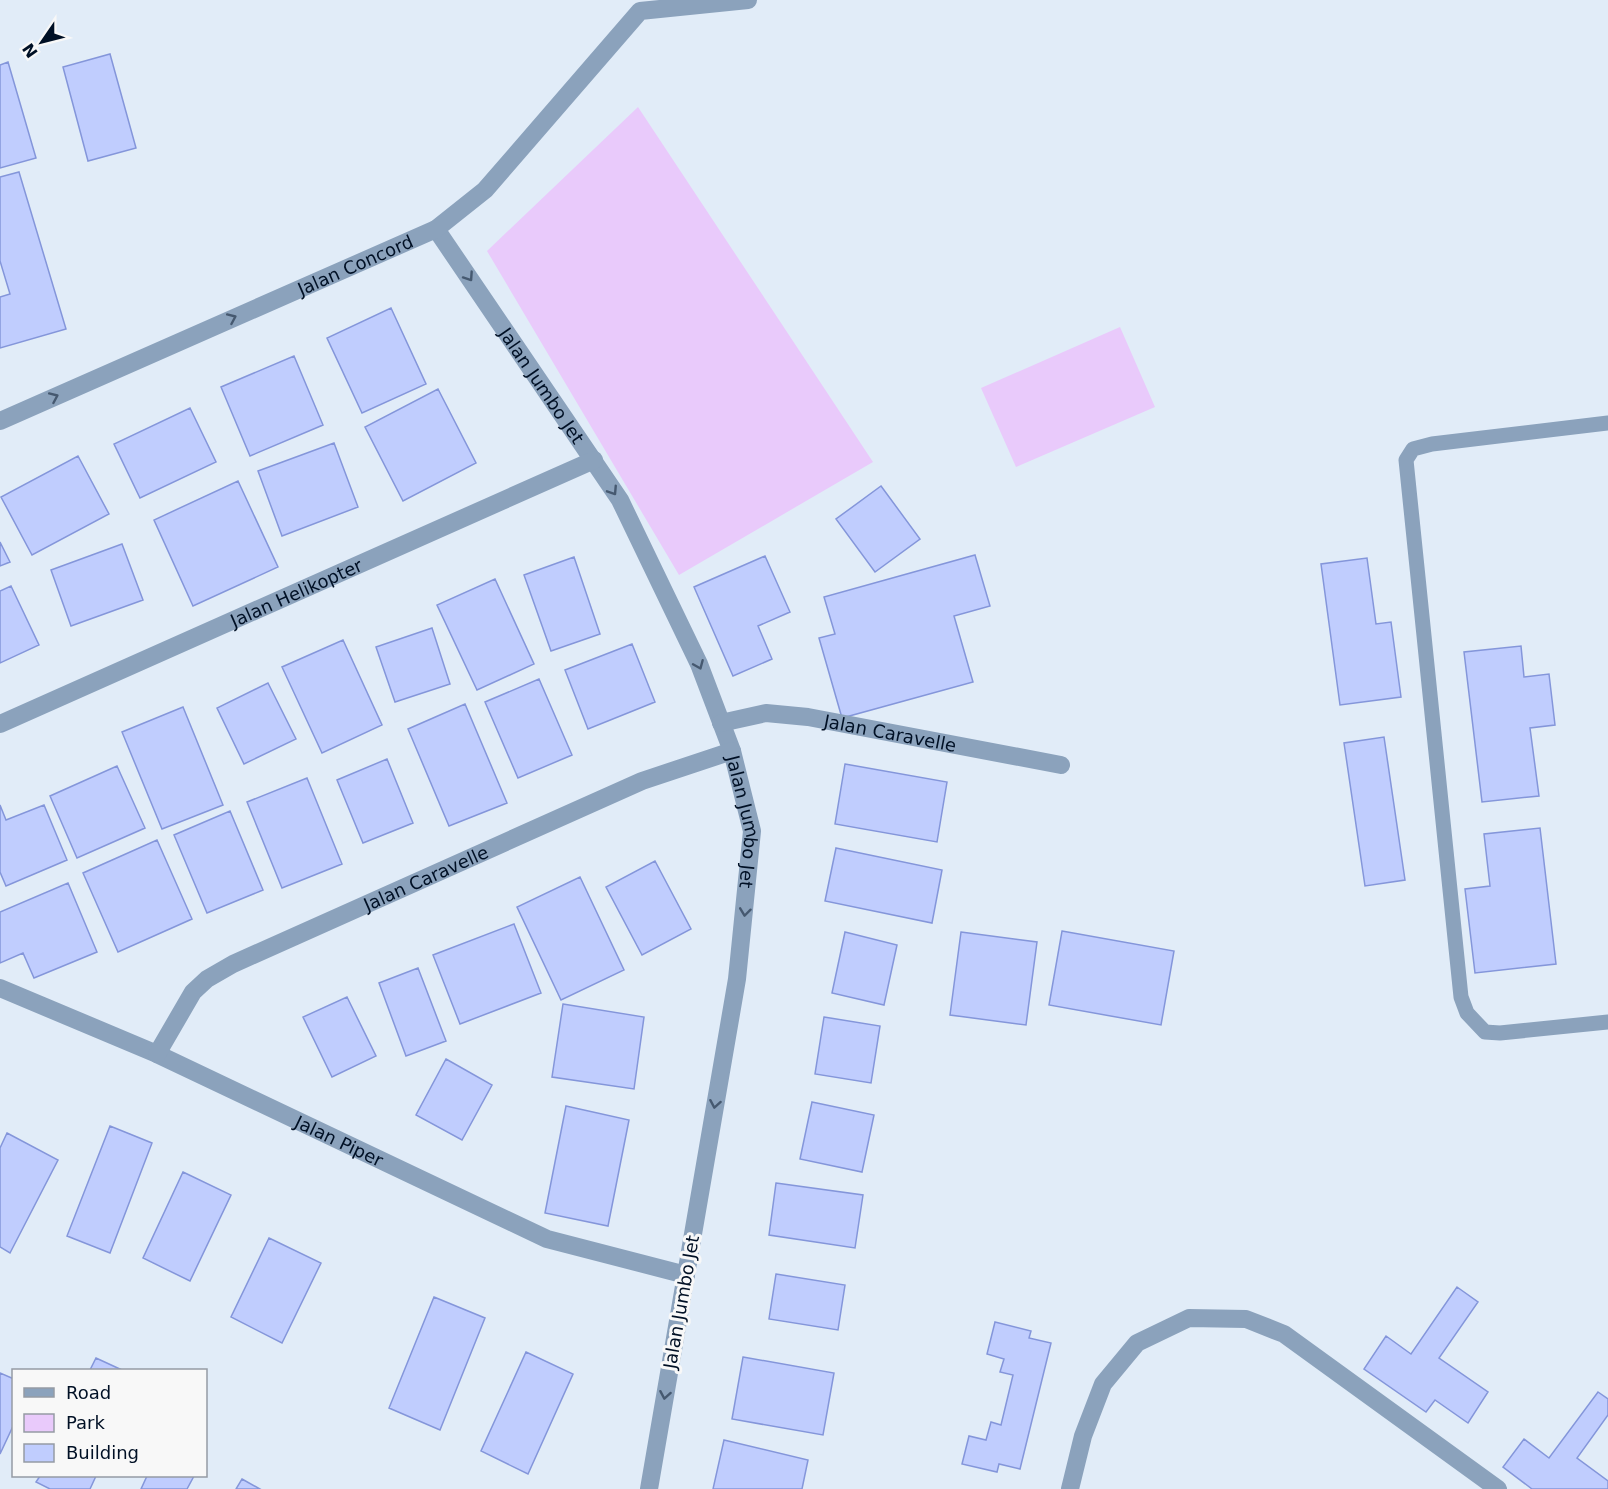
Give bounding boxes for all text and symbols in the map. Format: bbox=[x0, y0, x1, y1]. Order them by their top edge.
north arrow bbox=[12, 12, 72, 72]
text: N bbox=[19, 39, 42, 61]
street label: Jalan Concord bbox=[293, 230, 416, 300]
one-way arrow bbox=[462, 270, 473, 281]
one-way arrow bbox=[226, 314, 237, 326]
street label: Jalan Jumbo Jet bbox=[495, 323, 589, 447]
one-way arrow bbox=[47, 392, 58, 404]
one-way arrow bbox=[606, 484, 617, 495]
street label: Jalan Helikopter bbox=[226, 554, 366, 631]
one-way arrow bbox=[692, 659, 704, 670]
street label: Jalan Caravelle bbox=[821, 710, 958, 755]
street label: Jalan Jumbo Jet bbox=[723, 752, 764, 889]
street label: Jalan Caravelle bbox=[359, 841, 491, 915]
one-way arrow bbox=[739, 907, 752, 916]
one-way arrow bbox=[710, 1100, 722, 1109]
street label: Jalan Piper bbox=[291, 1110, 387, 1171]
street label: Jalan Jumbo Jet bbox=[659, 1234, 703, 1371]
legend bbox=[12, 1369, 207, 1477]
text: Road bbox=[66, 1382, 111, 1403]
one-way arrow bbox=[659, 1390, 672, 1400]
text: Park bbox=[66, 1412, 105, 1433]
text: Building bbox=[66, 1442, 139, 1463]

